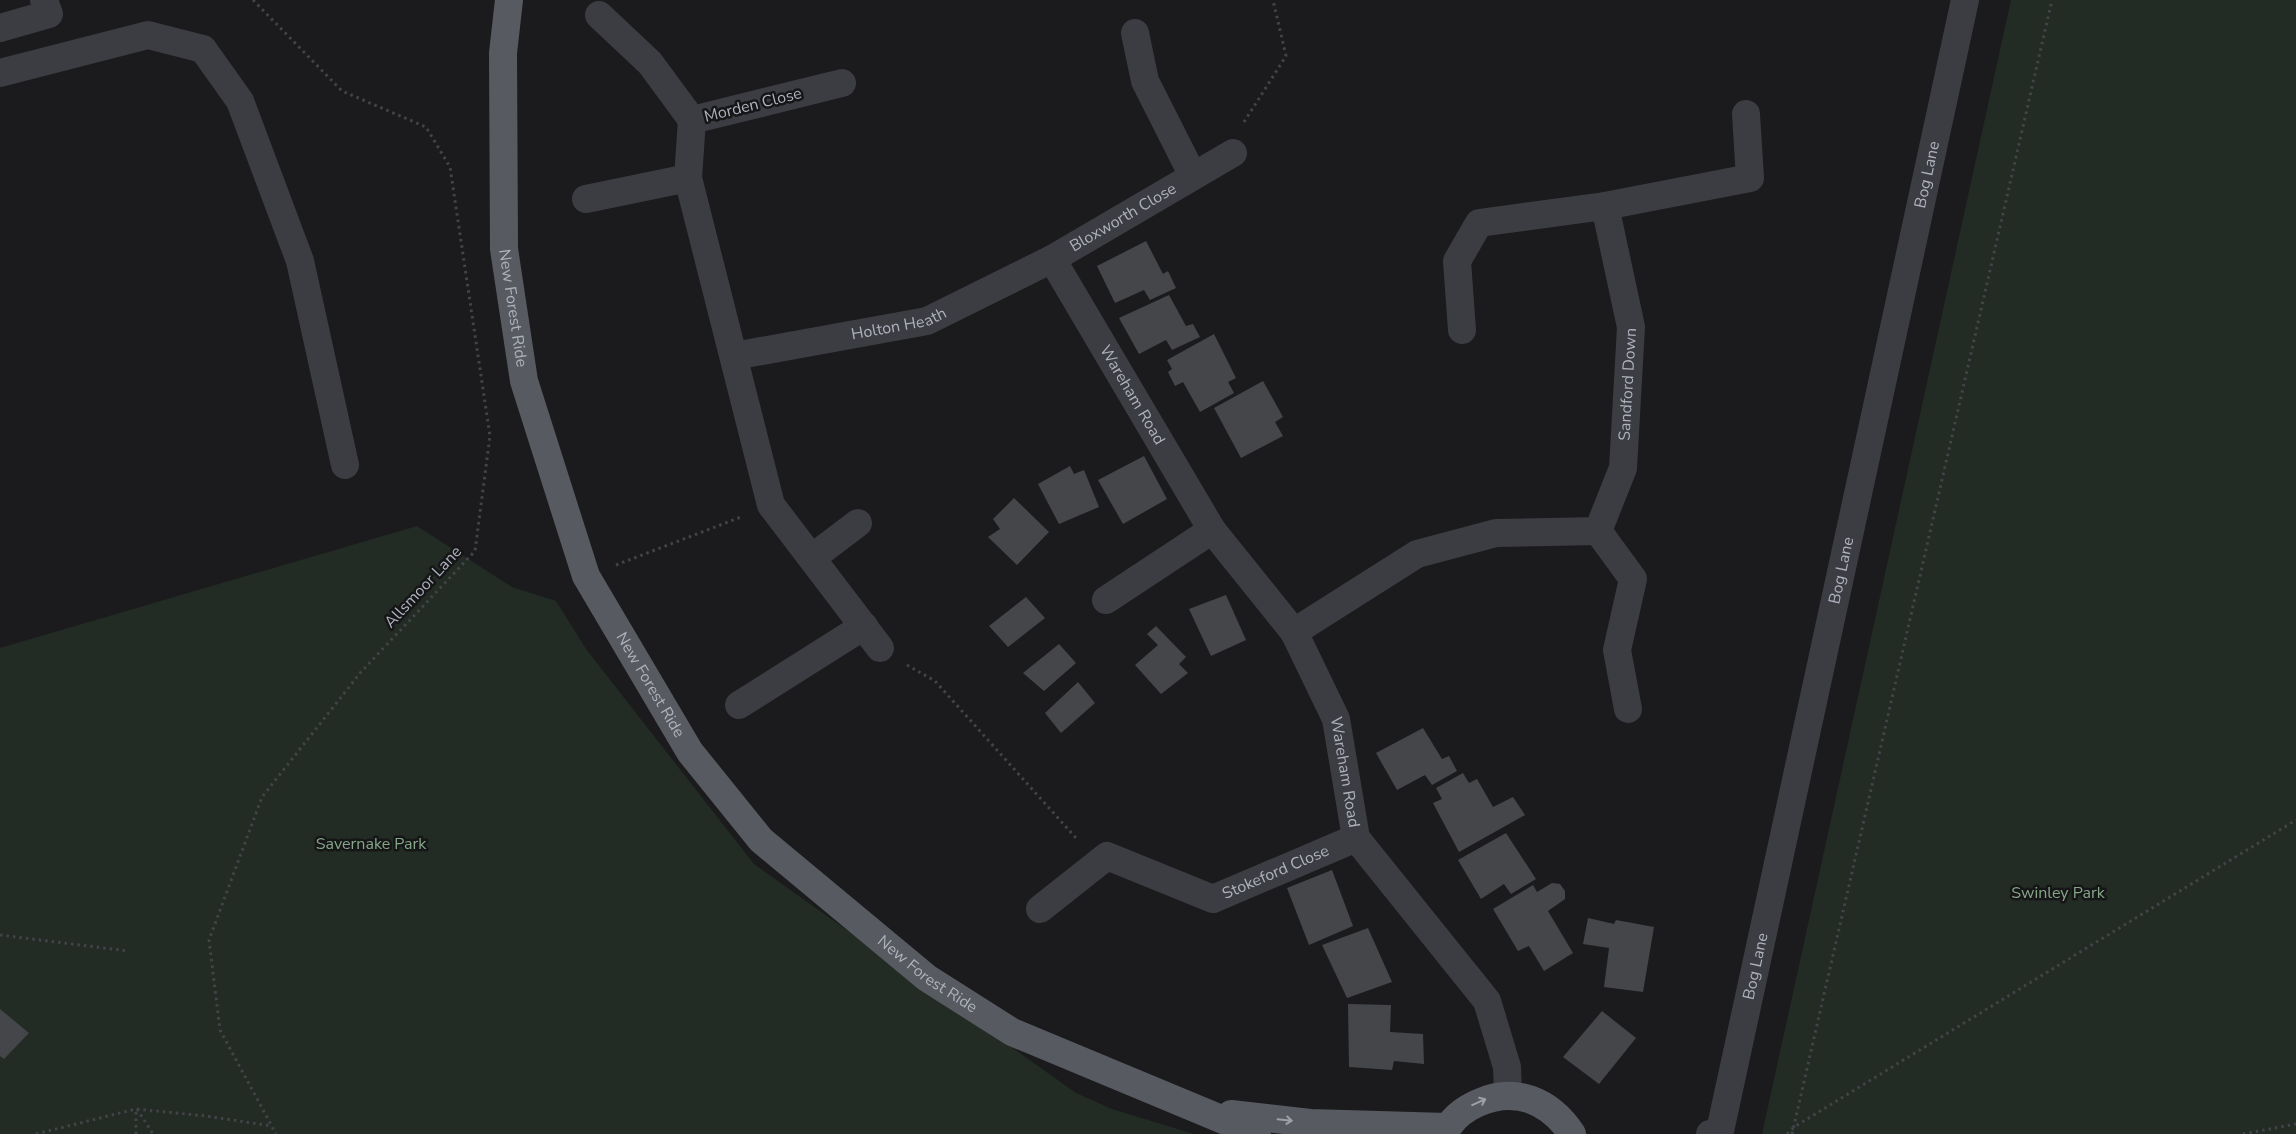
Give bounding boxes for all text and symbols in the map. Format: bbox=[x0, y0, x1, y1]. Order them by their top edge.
street label: Morden Close bbox=[702, 82, 804, 128]
street label: Bog Lane bbox=[1909, 139, 1945, 210]
street label: Bloxworth Close bbox=[1066, 178, 1180, 257]
street label: New Forest Ride bbox=[493, 247, 533, 368]
street label: Holton Heath bbox=[849, 302, 950, 346]
street label: Sandford Down bbox=[1614, 327, 1642, 441]
street label: Wareham Road bbox=[1094, 341, 1170, 449]
street label: Bog Lane bbox=[1823, 535, 1859, 606]
street label: Allsmoor Lane bbox=[379, 541, 467, 633]
street label: New Forest Ride bbox=[611, 628, 690, 742]
street label: Wareham Road bbox=[1325, 715, 1365, 829]
park label: Savernake Park bbox=[316, 833, 427, 855]
street label: Stokeford Close bbox=[1219, 840, 1333, 905]
park label: Swinley Park bbox=[2011, 882, 2106, 904]
street label: New Forest Ride bbox=[873, 930, 982, 1018]
street label: Bog Lane bbox=[1738, 931, 1774, 1002]
one-way arrow bbox=[1471, 1097, 1486, 1107]
one-way arrow bbox=[1277, 1115, 1293, 1125]

